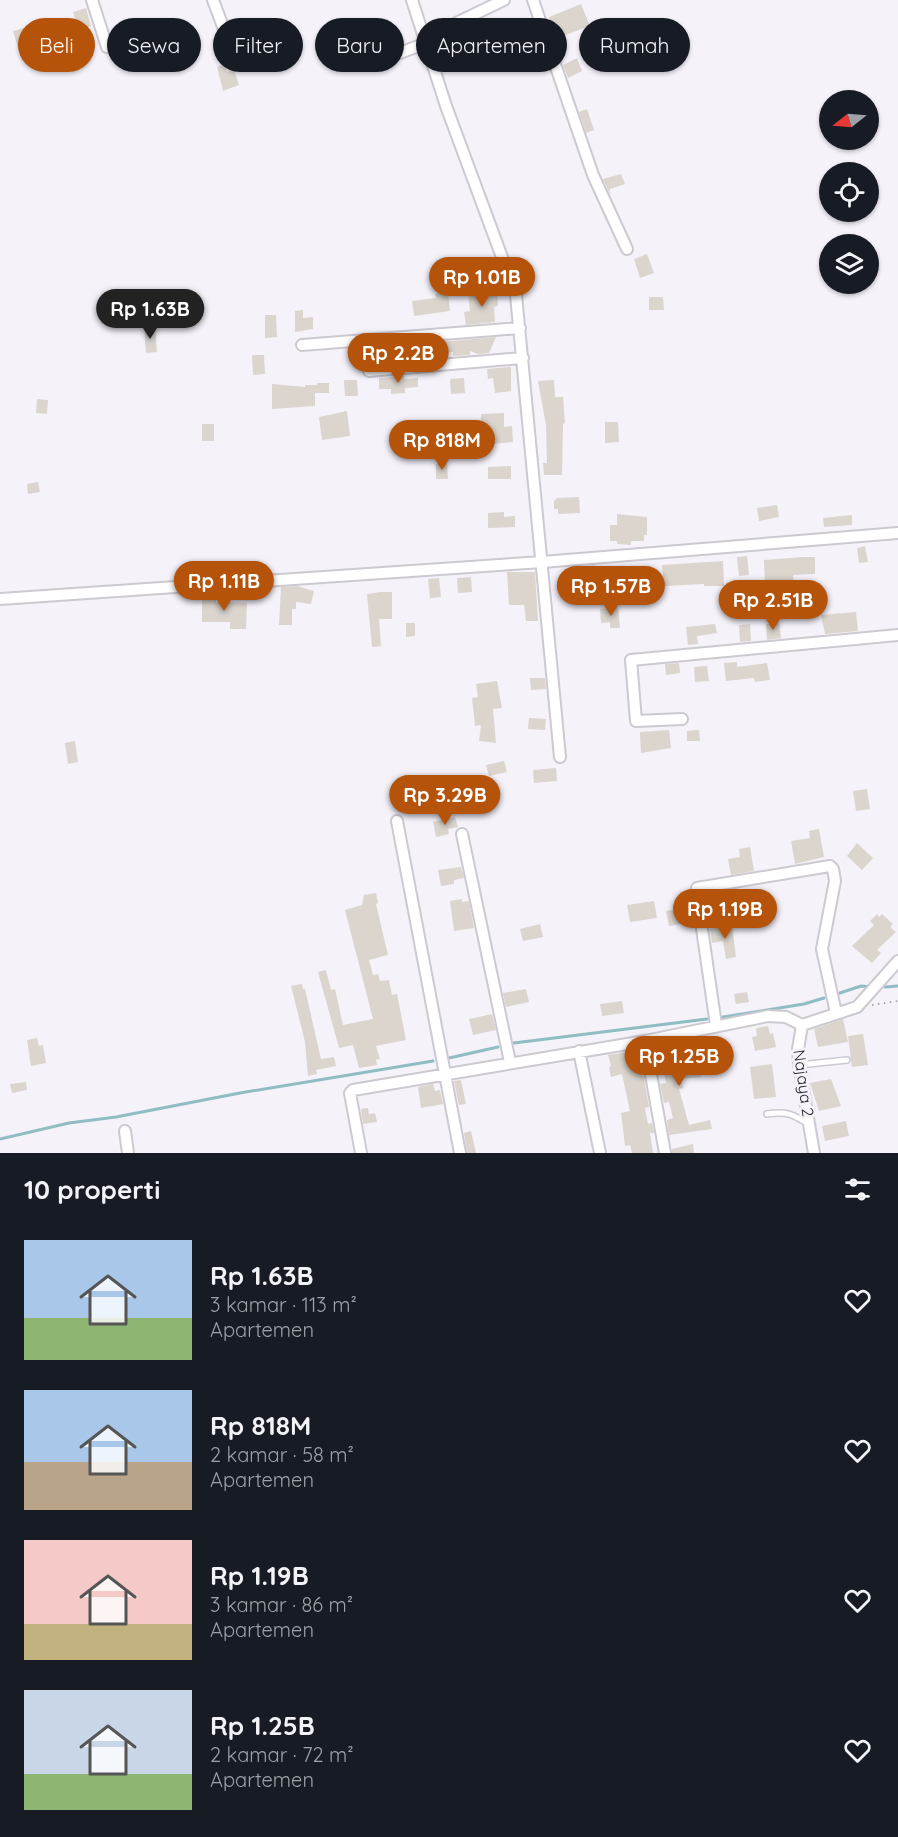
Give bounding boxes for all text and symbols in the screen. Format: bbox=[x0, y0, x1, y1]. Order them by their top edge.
chip: Beli bbox=[18, 18, 95, 72]
chip: Sewa bbox=[107, 18, 201, 72]
chip: Filter bbox=[213, 18, 303, 72]
chip: Baru bbox=[315, 18, 404, 72]
chip: Apartemen bbox=[416, 18, 567, 72]
chip: Rumah bbox=[579, 18, 690, 72]
north arrow bbox=[819, 90, 879, 150]
map controls bbox=[819, 90, 879, 294]
button: locate bbox=[819, 162, 879, 222]
button: layers bbox=[819, 234, 879, 294]
pin: Rp 1.01B bbox=[420, 257, 544, 308]
text: Rp 1.01B bbox=[443, 264, 521, 289]
pin: Rp 1.63B bbox=[88, 289, 212, 340]
text: Rp 1.63B bbox=[110, 296, 190, 321]
pin: Rp 2.2B bbox=[343, 333, 453, 384]
text: Rp 2.2B bbox=[362, 340, 434, 365]
pin: Rp 818M bbox=[387, 420, 497, 471]
text: Rp 818M bbox=[403, 427, 481, 452]
pin: Rp 1.11B bbox=[162, 561, 286, 612]
pin: Rp 1.57B bbox=[549, 566, 673, 617]
text: Rp 1.11B bbox=[188, 568, 260, 593]
text: Rp 1.57B bbox=[571, 573, 651, 598]
pin: Rp 2.51B bbox=[711, 580, 835, 631]
text: Rp 2.51B bbox=[733, 587, 813, 612]
pin: Rp 3.29B bbox=[383, 775, 507, 826]
text: Rp 3.29B bbox=[403, 782, 487, 807]
pin: Rp 1.19B bbox=[663, 889, 787, 940]
text: Rp 1.19B bbox=[687, 896, 763, 921]
pin: Rp 1.25B bbox=[617, 1036, 741, 1087]
text: Rp 1.25B bbox=[639, 1043, 719, 1068]
street label: Najaya 2 bbox=[789, 1048, 819, 1118]
text: 10 properti bbox=[24, 1173, 160, 1206]
icon: filters bbox=[841, 1173, 874, 1206]
text: Rp 1.63B bbox=[210, 1259, 313, 1292]
icon: home bbox=[72, 1264, 144, 1336]
icon: heart bbox=[841, 1284, 874, 1317]
text: 3 kamar · 113 m² bbox=[210, 1292, 357, 1317]
text: Apartemen bbox=[210, 1317, 314, 1342]
text: Rp 818M bbox=[210, 1409, 311, 1442]
icon: home bbox=[72, 1414, 144, 1486]
icon: heart bbox=[841, 1434, 874, 1467]
text: 2 kamar · 58 m² bbox=[210, 1442, 354, 1467]
text: Apartemen bbox=[210, 1467, 314, 1492]
text: Rp 1.19B bbox=[210, 1559, 309, 1592]
icon: home bbox=[72, 1564, 144, 1636]
icon: heart bbox=[841, 1584, 874, 1617]
text: 3 kamar · 86 m² bbox=[210, 1592, 353, 1617]
text: Apartemen bbox=[210, 1617, 314, 1642]
text: Rp 1.25B bbox=[210, 1709, 315, 1742]
icon: home bbox=[72, 1714, 144, 1786]
icon: heart bbox=[841, 1734, 874, 1767]
text: 2 kamar · 72 m² bbox=[210, 1742, 354, 1767]
text: Apartemen bbox=[210, 1767, 314, 1792]

